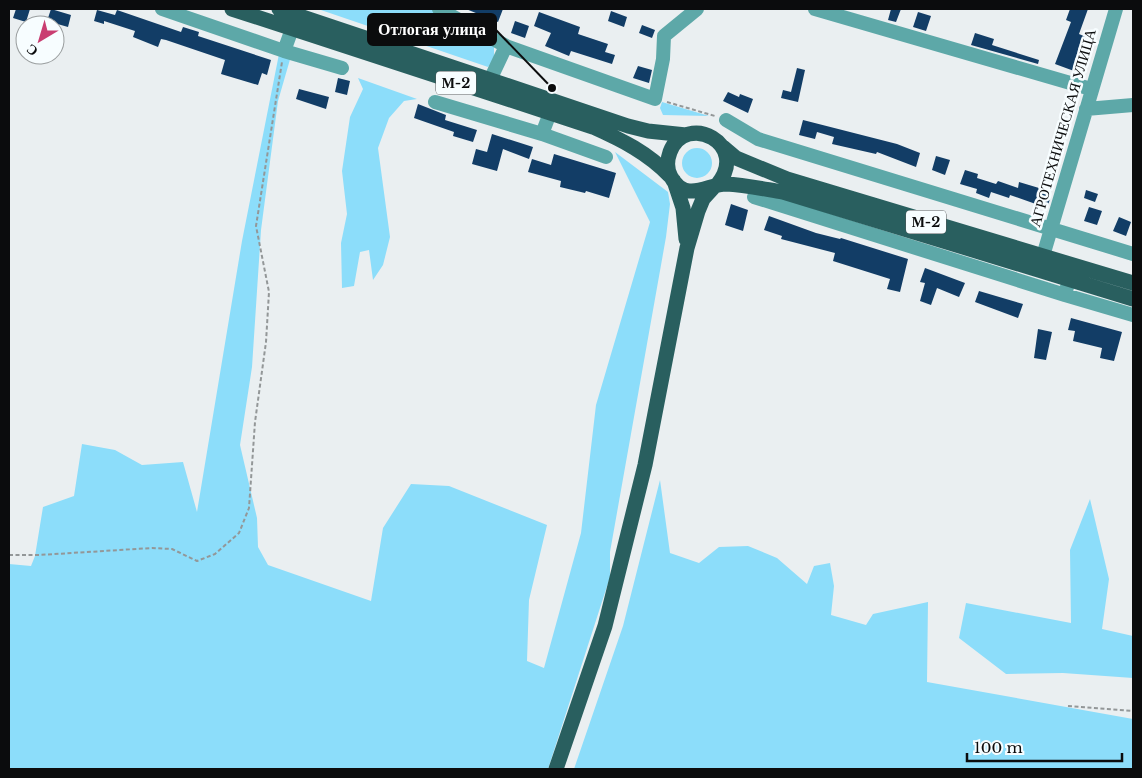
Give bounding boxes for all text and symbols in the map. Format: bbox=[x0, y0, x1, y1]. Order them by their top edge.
callout: Отлогая улица bbox=[368, 14, 496, 45]
north arrow bbox=[15, 15, 65, 65]
text: Отлогая улица bbox=[378, 19, 486, 39]
street label: АГРОТЕХНИЧЕСКАЯ УЛИЦА bbox=[1025, 26, 1100, 229]
text: С bbox=[22, 40, 42, 60]
road number: М-2 bbox=[436, 72, 476, 95]
road number: М-2 bbox=[906, 210, 946, 233]
scale bar bbox=[967, 730, 1122, 762]
text: 100 m bbox=[974, 738, 1023, 757]

